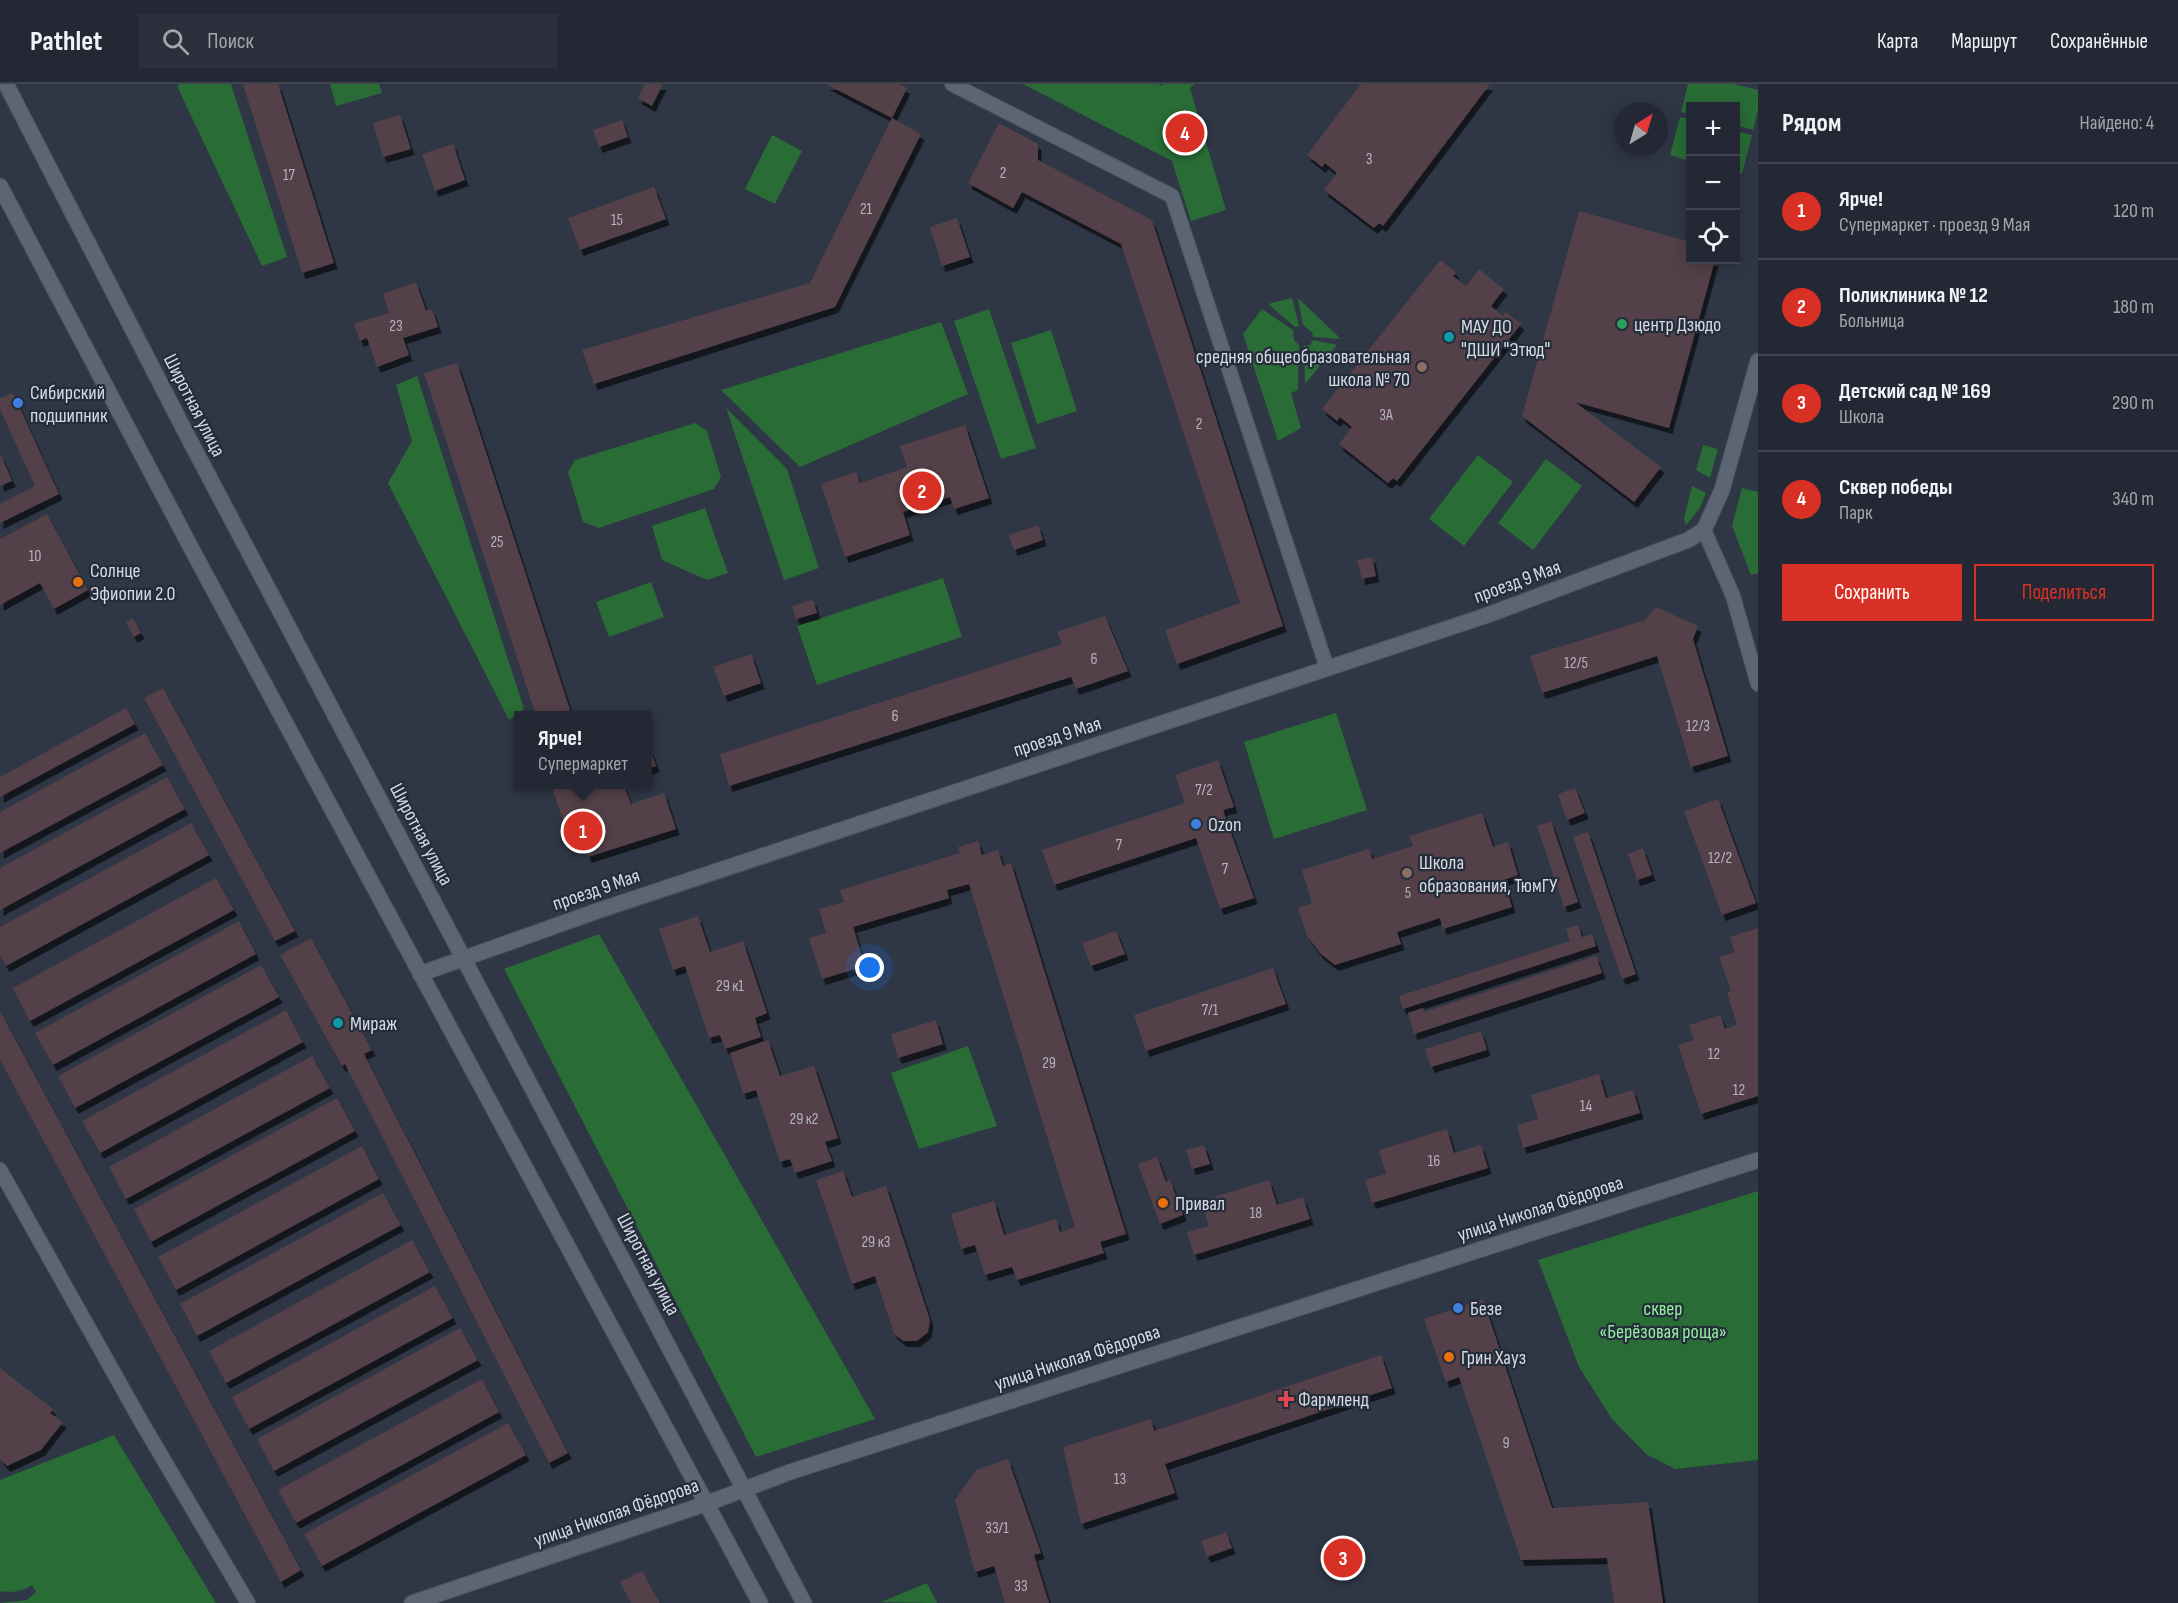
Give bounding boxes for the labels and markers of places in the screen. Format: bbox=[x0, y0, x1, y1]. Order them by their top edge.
pin: 4 bbox=[1166, 110, 1204, 156]
place label: центр Дзюдо bbox=[1634, 313, 1721, 337]
place label: МАУ ДО "ДШИ "Этюд" bbox=[1461, 315, 1550, 362]
marker: центр Дзюдо bbox=[1615, 317, 1629, 331]
marker: МАУ ДО "ДШИ "Этюд" bbox=[1442, 330, 1456, 344]
place label: средняя общеобразовательная школа № 70 bbox=[1196, 345, 1410, 392]
marker: средняя общеобразовательная школа № 70 bbox=[1415, 360, 1429, 374]
place label: Сибирский подшипник bbox=[30, 381, 108, 428]
marker: Сибирский подшипник bbox=[11, 396, 25, 410]
pin: 2 bbox=[902, 468, 942, 514]
place label: Солнце Эфиопии 2.0 bbox=[90, 559, 175, 606]
marker: Солнце Эфиопии 2.0 bbox=[71, 575, 85, 589]
pin: 1 bbox=[564, 808, 602, 854]
place label: Ozon bbox=[1208, 813, 1242, 837]
marker: Ozon bbox=[1189, 817, 1203, 831]
place label: Школа образования, ТюмГУ bbox=[1419, 851, 1558, 898]
marker: Школа образования, ТюмГУ bbox=[1400, 866, 1414, 880]
place label: Мираж bbox=[350, 1012, 397, 1036]
marker: Мираж bbox=[331, 1016, 345, 1030]
place label: Привал bbox=[1175, 1192, 1225, 1216]
marker: Привал bbox=[1156, 1196, 1170, 1210]
place label: Безе bbox=[1470, 1297, 1502, 1321]
marker: Безе bbox=[1451, 1301, 1465, 1315]
place label: Грин Хауз bbox=[1461, 1346, 1526, 1370]
marker: Грин Хауз bbox=[1442, 1350, 1456, 1364]
place label: Фармленд bbox=[1298, 1388, 1370, 1412]
marker: Фармленд bbox=[1279, 1392, 1293, 1406]
pin: 3 bbox=[1324, 1536, 1362, 1580]

